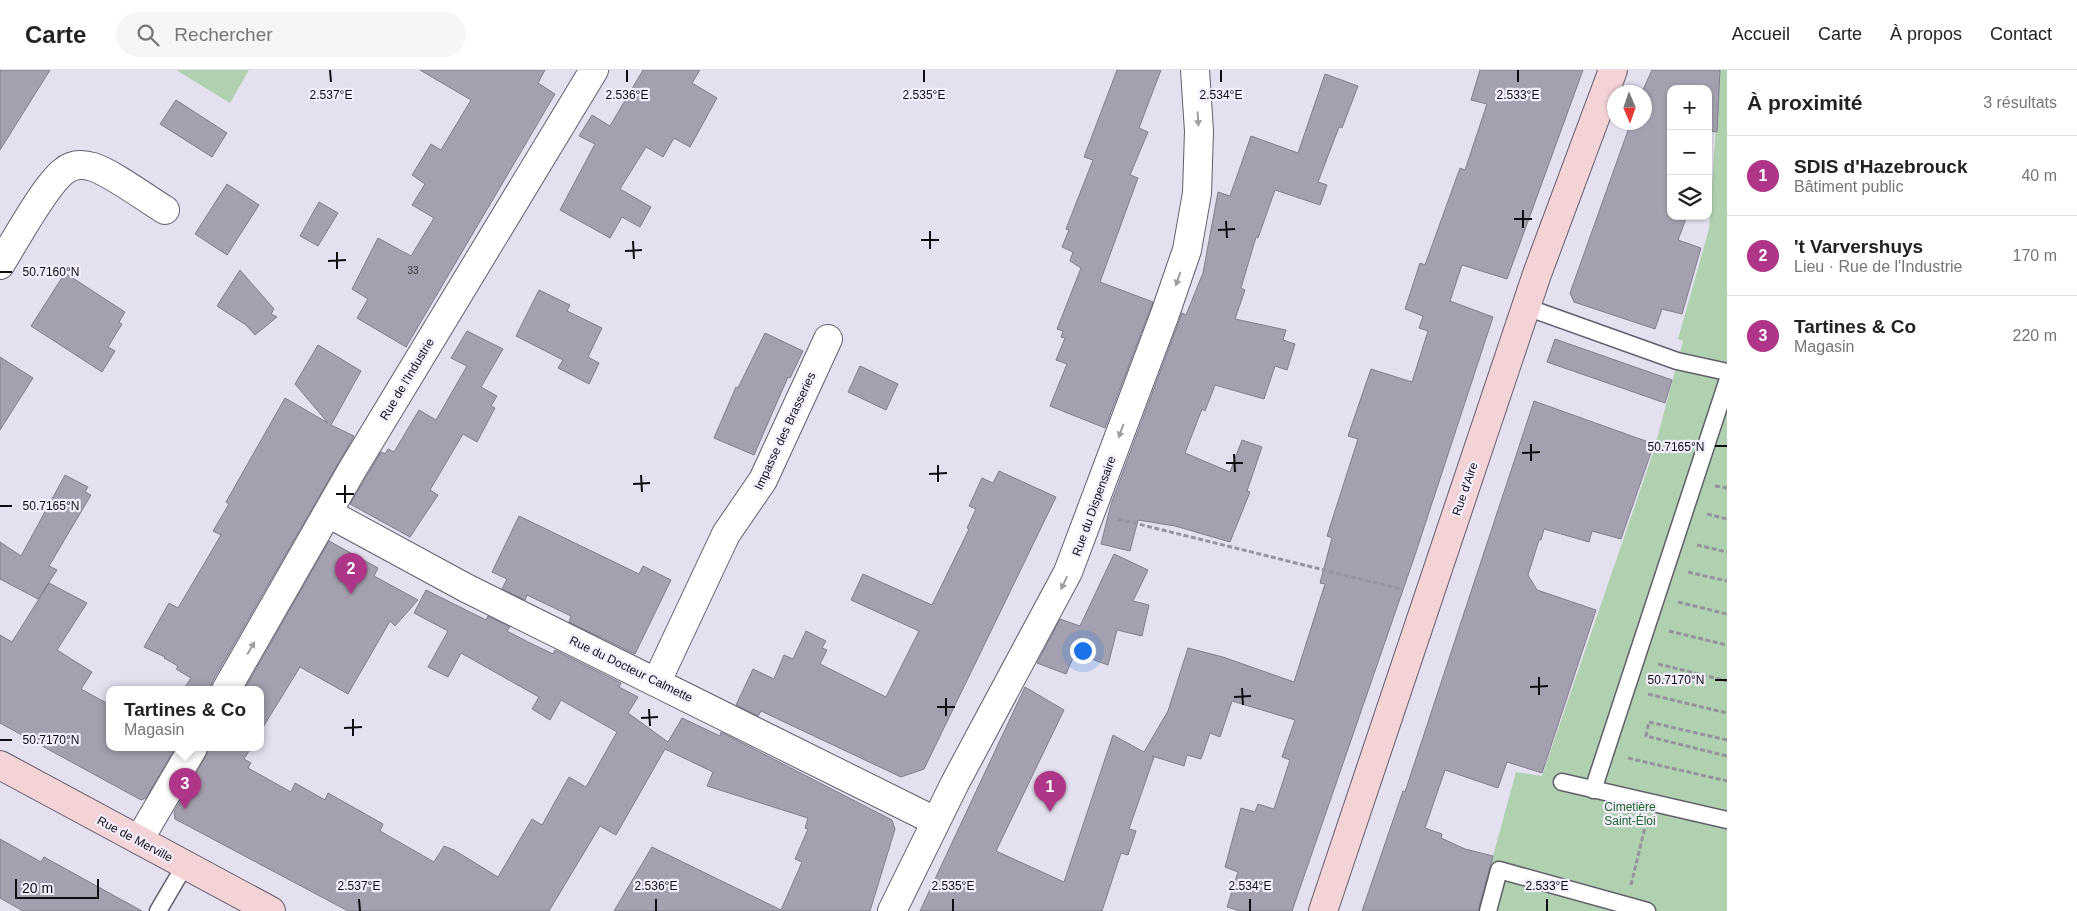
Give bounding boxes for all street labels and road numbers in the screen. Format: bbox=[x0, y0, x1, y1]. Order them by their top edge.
street label: Rue de l'Industrie bbox=[377, 335, 437, 422]
street label: Impasse des Brasseries bbox=[752, 370, 818, 492]
street label: Rue du Dispensaire bbox=[1069, 454, 1119, 558]
street label: Rue d'Aire bbox=[1449, 460, 1481, 518]
street label: Rue du Docteur Calmette bbox=[567, 633, 695, 705]
street label: Rue de Merville bbox=[95, 813, 175, 865]

